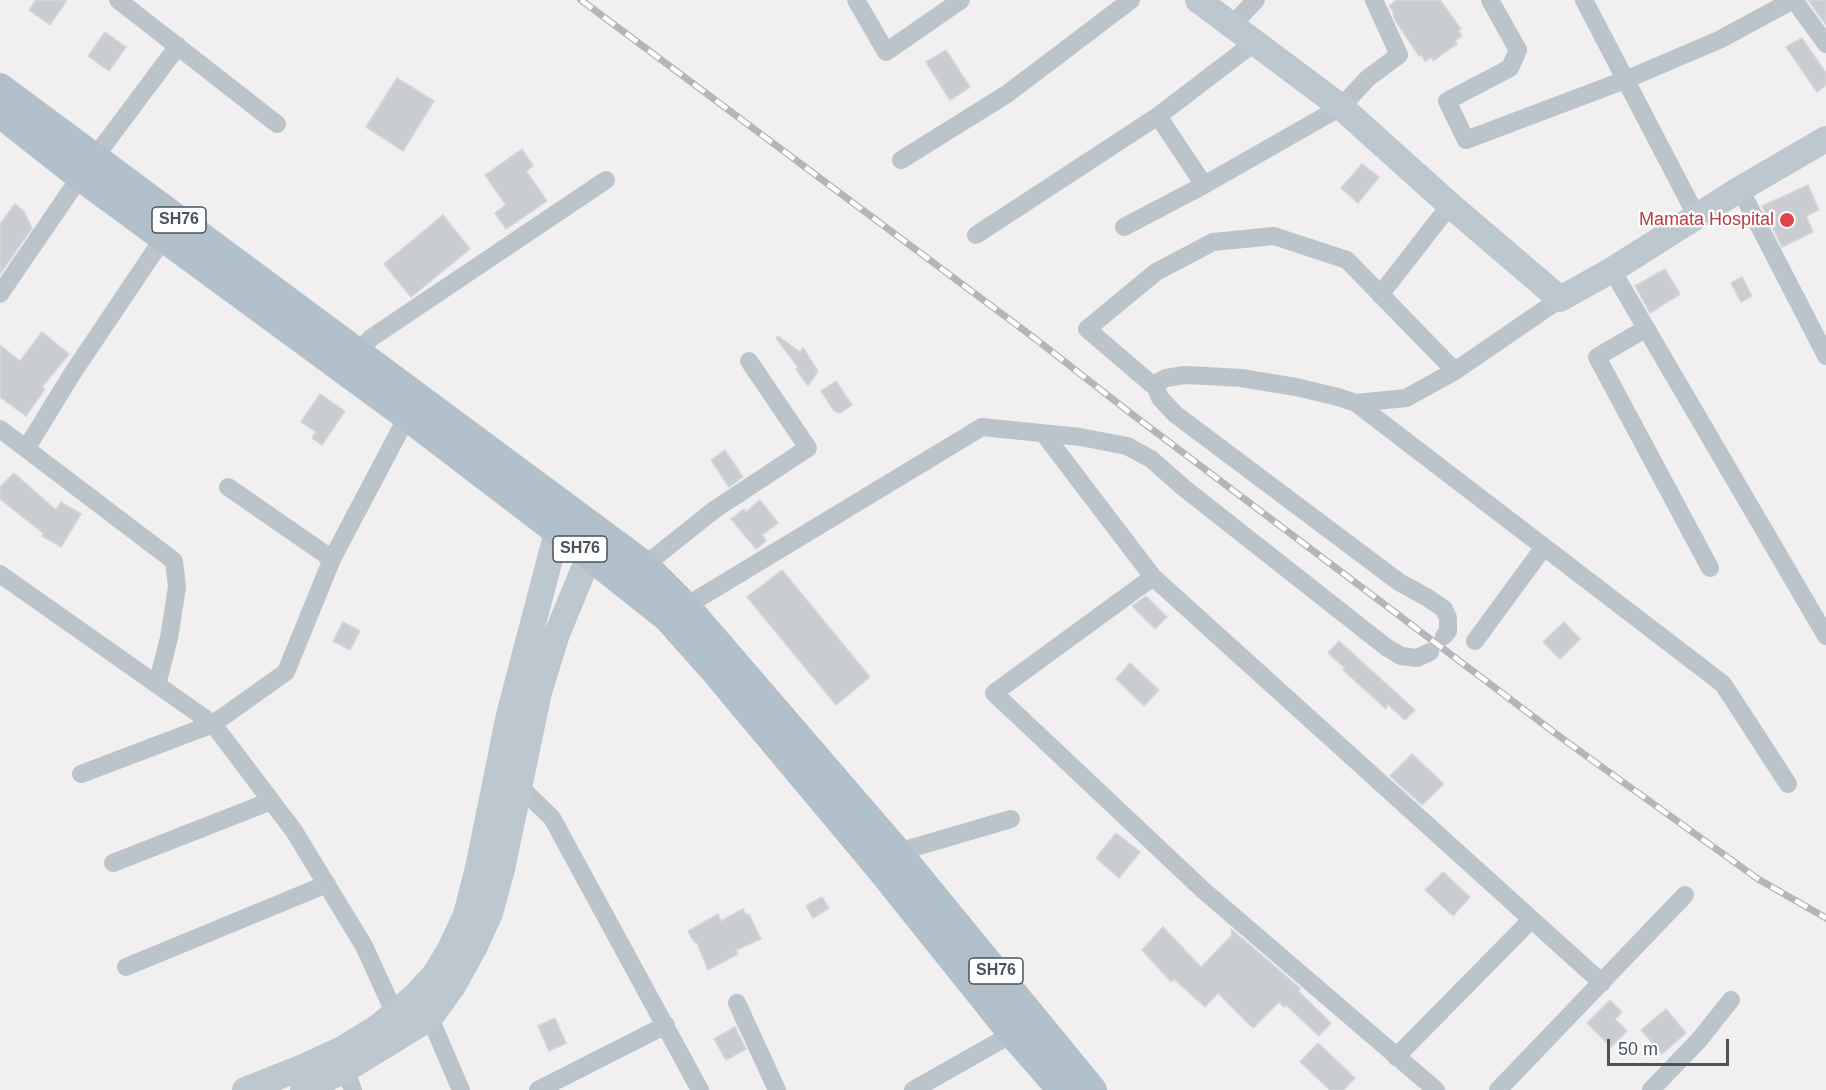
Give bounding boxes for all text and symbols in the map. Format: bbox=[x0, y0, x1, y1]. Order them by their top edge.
road number: SH76 bbox=[152, 207, 206, 233]
place label: Mamata Hospital bbox=[1639, 209, 1774, 231]
marker: Mamata Hospital bbox=[1778, 211, 1796, 229]
road number: SH76 bbox=[553, 536, 607, 562]
road number: SH76 bbox=[969, 958, 1023, 984]
scale bar bbox=[1610, 1027, 1732, 1065]
text: 50 m bbox=[1618, 1039, 1658, 1059]

